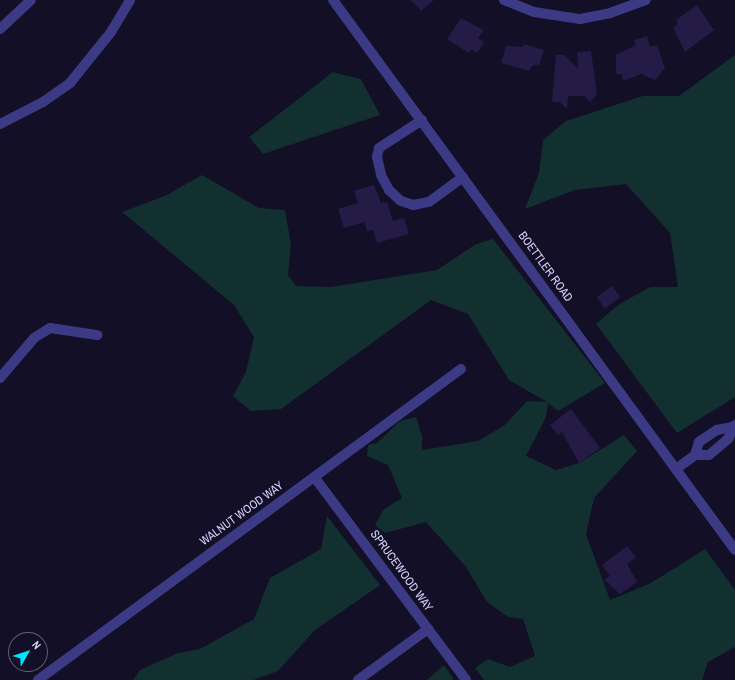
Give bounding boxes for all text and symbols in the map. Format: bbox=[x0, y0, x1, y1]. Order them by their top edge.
street label: BOETTLER ROAD bbox=[515, 229, 575, 305]
street label: WALNUT WOOD WAY bbox=[197, 479, 287, 549]
street label: SPRUCEWOOD WAY bbox=[367, 528, 435, 614]
north arrow bbox=[8, 632, 48, 672]
text: N bbox=[29, 638, 44, 652]

